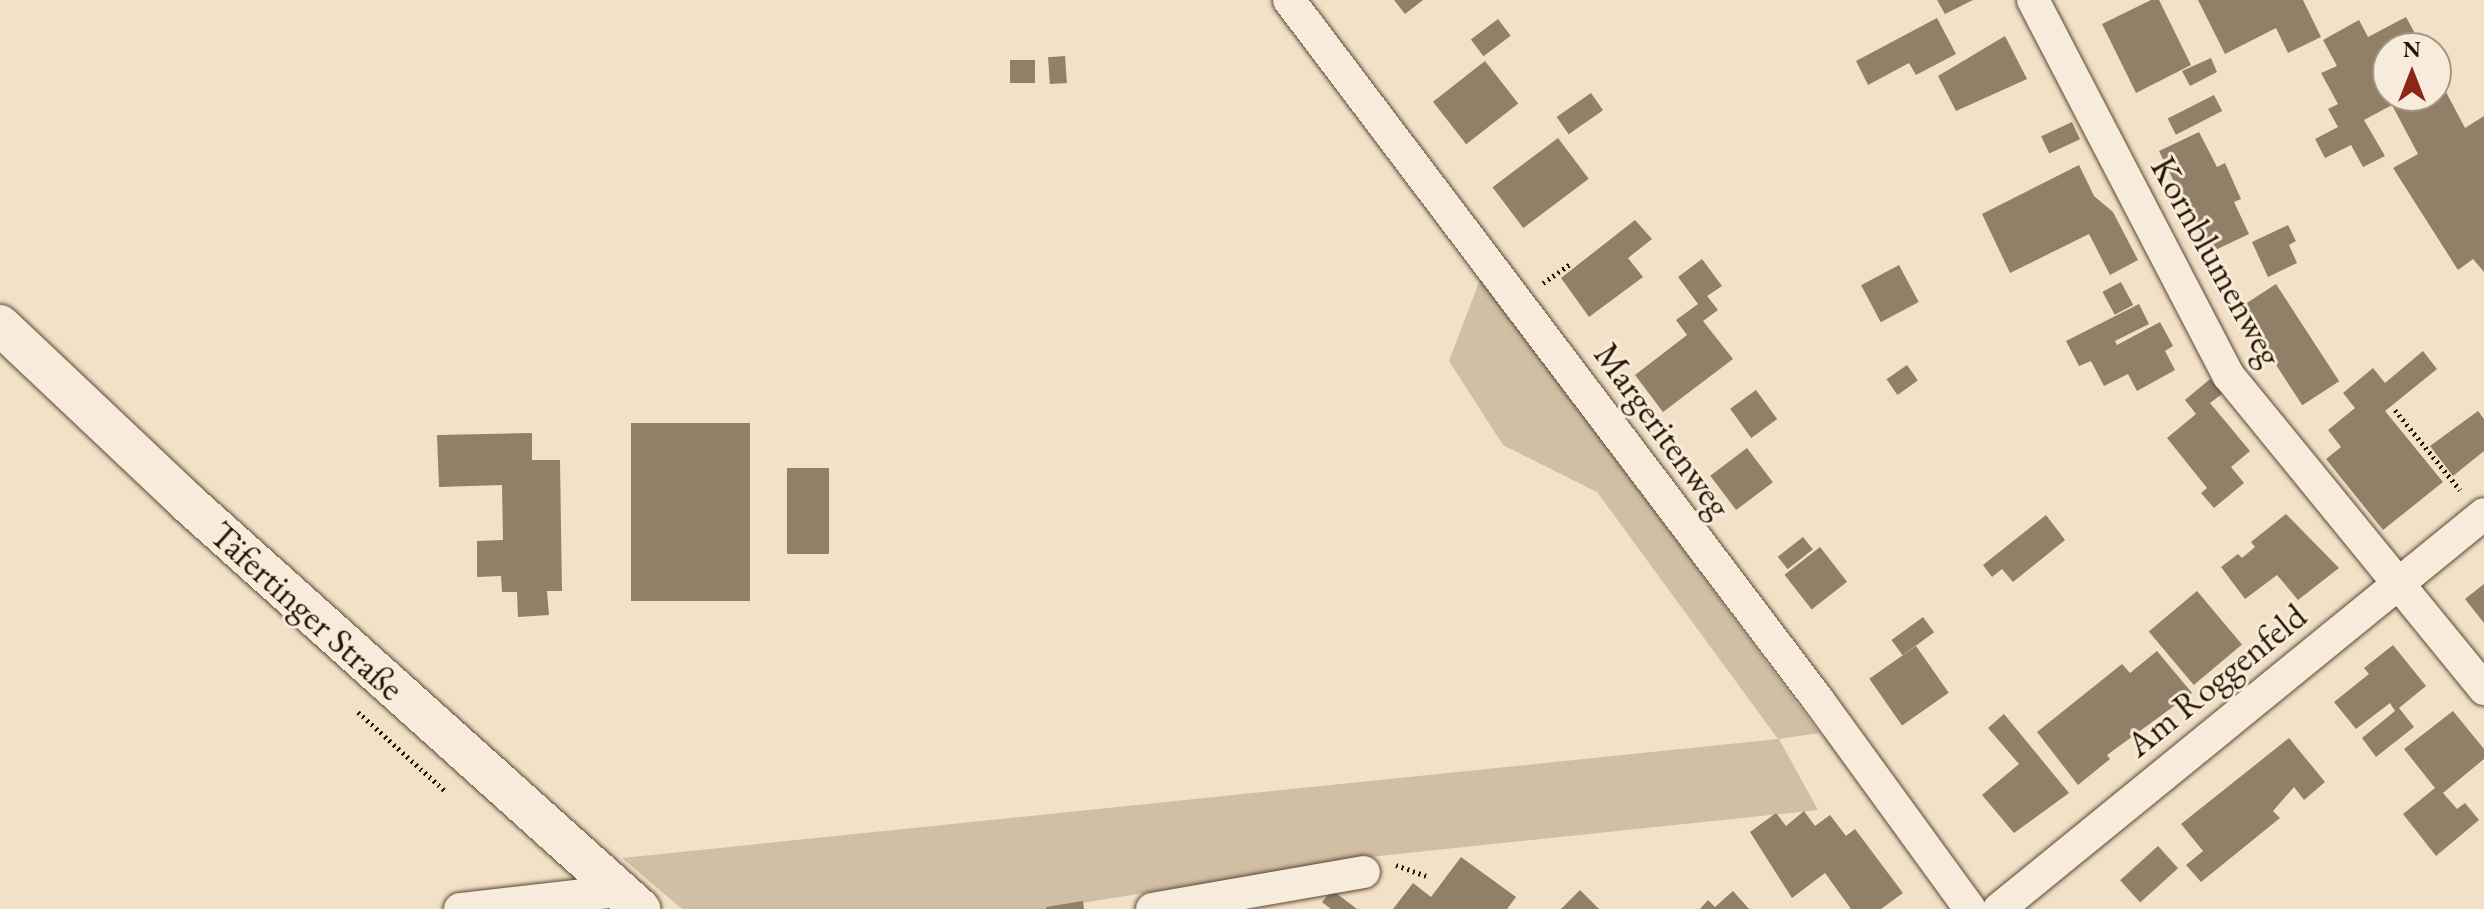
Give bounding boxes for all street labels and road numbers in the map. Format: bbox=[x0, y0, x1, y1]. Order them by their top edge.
street label: Kornblumenweg bbox=[2142, 149, 2292, 373]
street label: Margeritenweg bbox=[1585, 334, 1741, 526]
street label: Täfertinger Straße bbox=[201, 513, 413, 709]
street label: Am Roggenfeld bbox=[2117, 594, 2315, 766]

